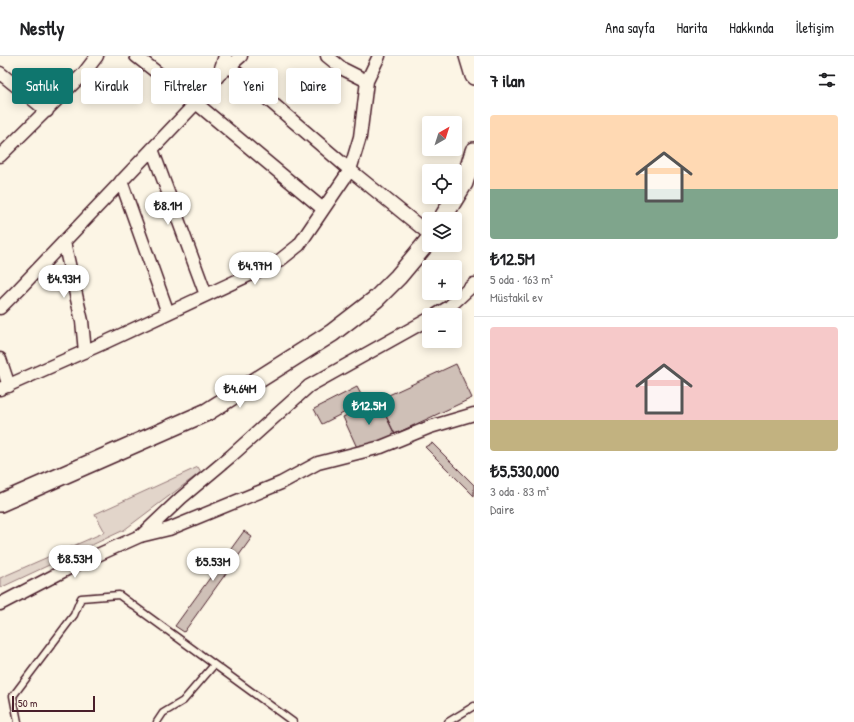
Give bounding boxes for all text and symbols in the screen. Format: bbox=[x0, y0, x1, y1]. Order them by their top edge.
text: Nestly bbox=[20, 15, 65, 41]
text: Ana sayfa bbox=[605, 18, 654, 37]
text: Harita bbox=[676, 18, 707, 37]
text: Hakkında bbox=[729, 18, 773, 37]
text: İletişim bbox=[795, 18, 834, 37]
chip: Satılık bbox=[12, 68, 73, 104]
chip: Kiralık bbox=[81, 68, 143, 104]
chip: Filtreler bbox=[151, 68, 221, 104]
chip: Yeni bbox=[229, 68, 278, 104]
chip: Daire bbox=[286, 68, 341, 104]
text: 7 ilan bbox=[490, 69, 525, 92]
icon: filters bbox=[816, 69, 838, 91]
north arrow bbox=[422, 116, 462, 156]
map controls bbox=[422, 116, 462, 348]
icon: home bbox=[628, 141, 700, 213]
button: locate bbox=[422, 164, 462, 204]
pin: ₺8.1M bbox=[140, 192, 196, 226]
text: ₺8.1M bbox=[154, 196, 182, 214]
button: layers bbox=[422, 212, 462, 252]
text: ₺12.5M bbox=[490, 247, 535, 270]
pin: ₺4.97M bbox=[222, 252, 288, 286]
text: ₺4.97M bbox=[238, 256, 272, 274]
button: + bbox=[422, 260, 462, 300]
pin: ₺4.93M bbox=[31, 265, 97, 299]
text: ₺4.93M bbox=[47, 269, 81, 287]
text: 5 oda · 163 m² bbox=[490, 270, 553, 288]
text: Müstakil ev bbox=[490, 288, 543, 306]
button: − bbox=[422, 308, 462, 348]
icon: home bbox=[628, 353, 700, 425]
pin: ₺4.64M bbox=[207, 375, 273, 409]
text: ₺4.64M bbox=[224, 379, 256, 397]
pin: ₺12.5M bbox=[336, 392, 402, 426]
text: ₺12.5M bbox=[352, 396, 386, 414]
text: ₺5,530,000 bbox=[490, 459, 559, 482]
text: 3 oda · 83 m² bbox=[490, 482, 549, 500]
text: Daire bbox=[490, 500, 514, 518]
pin: ₺8.53M bbox=[42, 545, 108, 579]
pin: ₺5.53M bbox=[180, 548, 246, 582]
text: ₺8.53M bbox=[58, 549, 92, 567]
text: ₺5.53M bbox=[196, 552, 230, 570]
scale bar bbox=[12, 694, 95, 713]
text: 50 m bbox=[18, 696, 38, 710]

